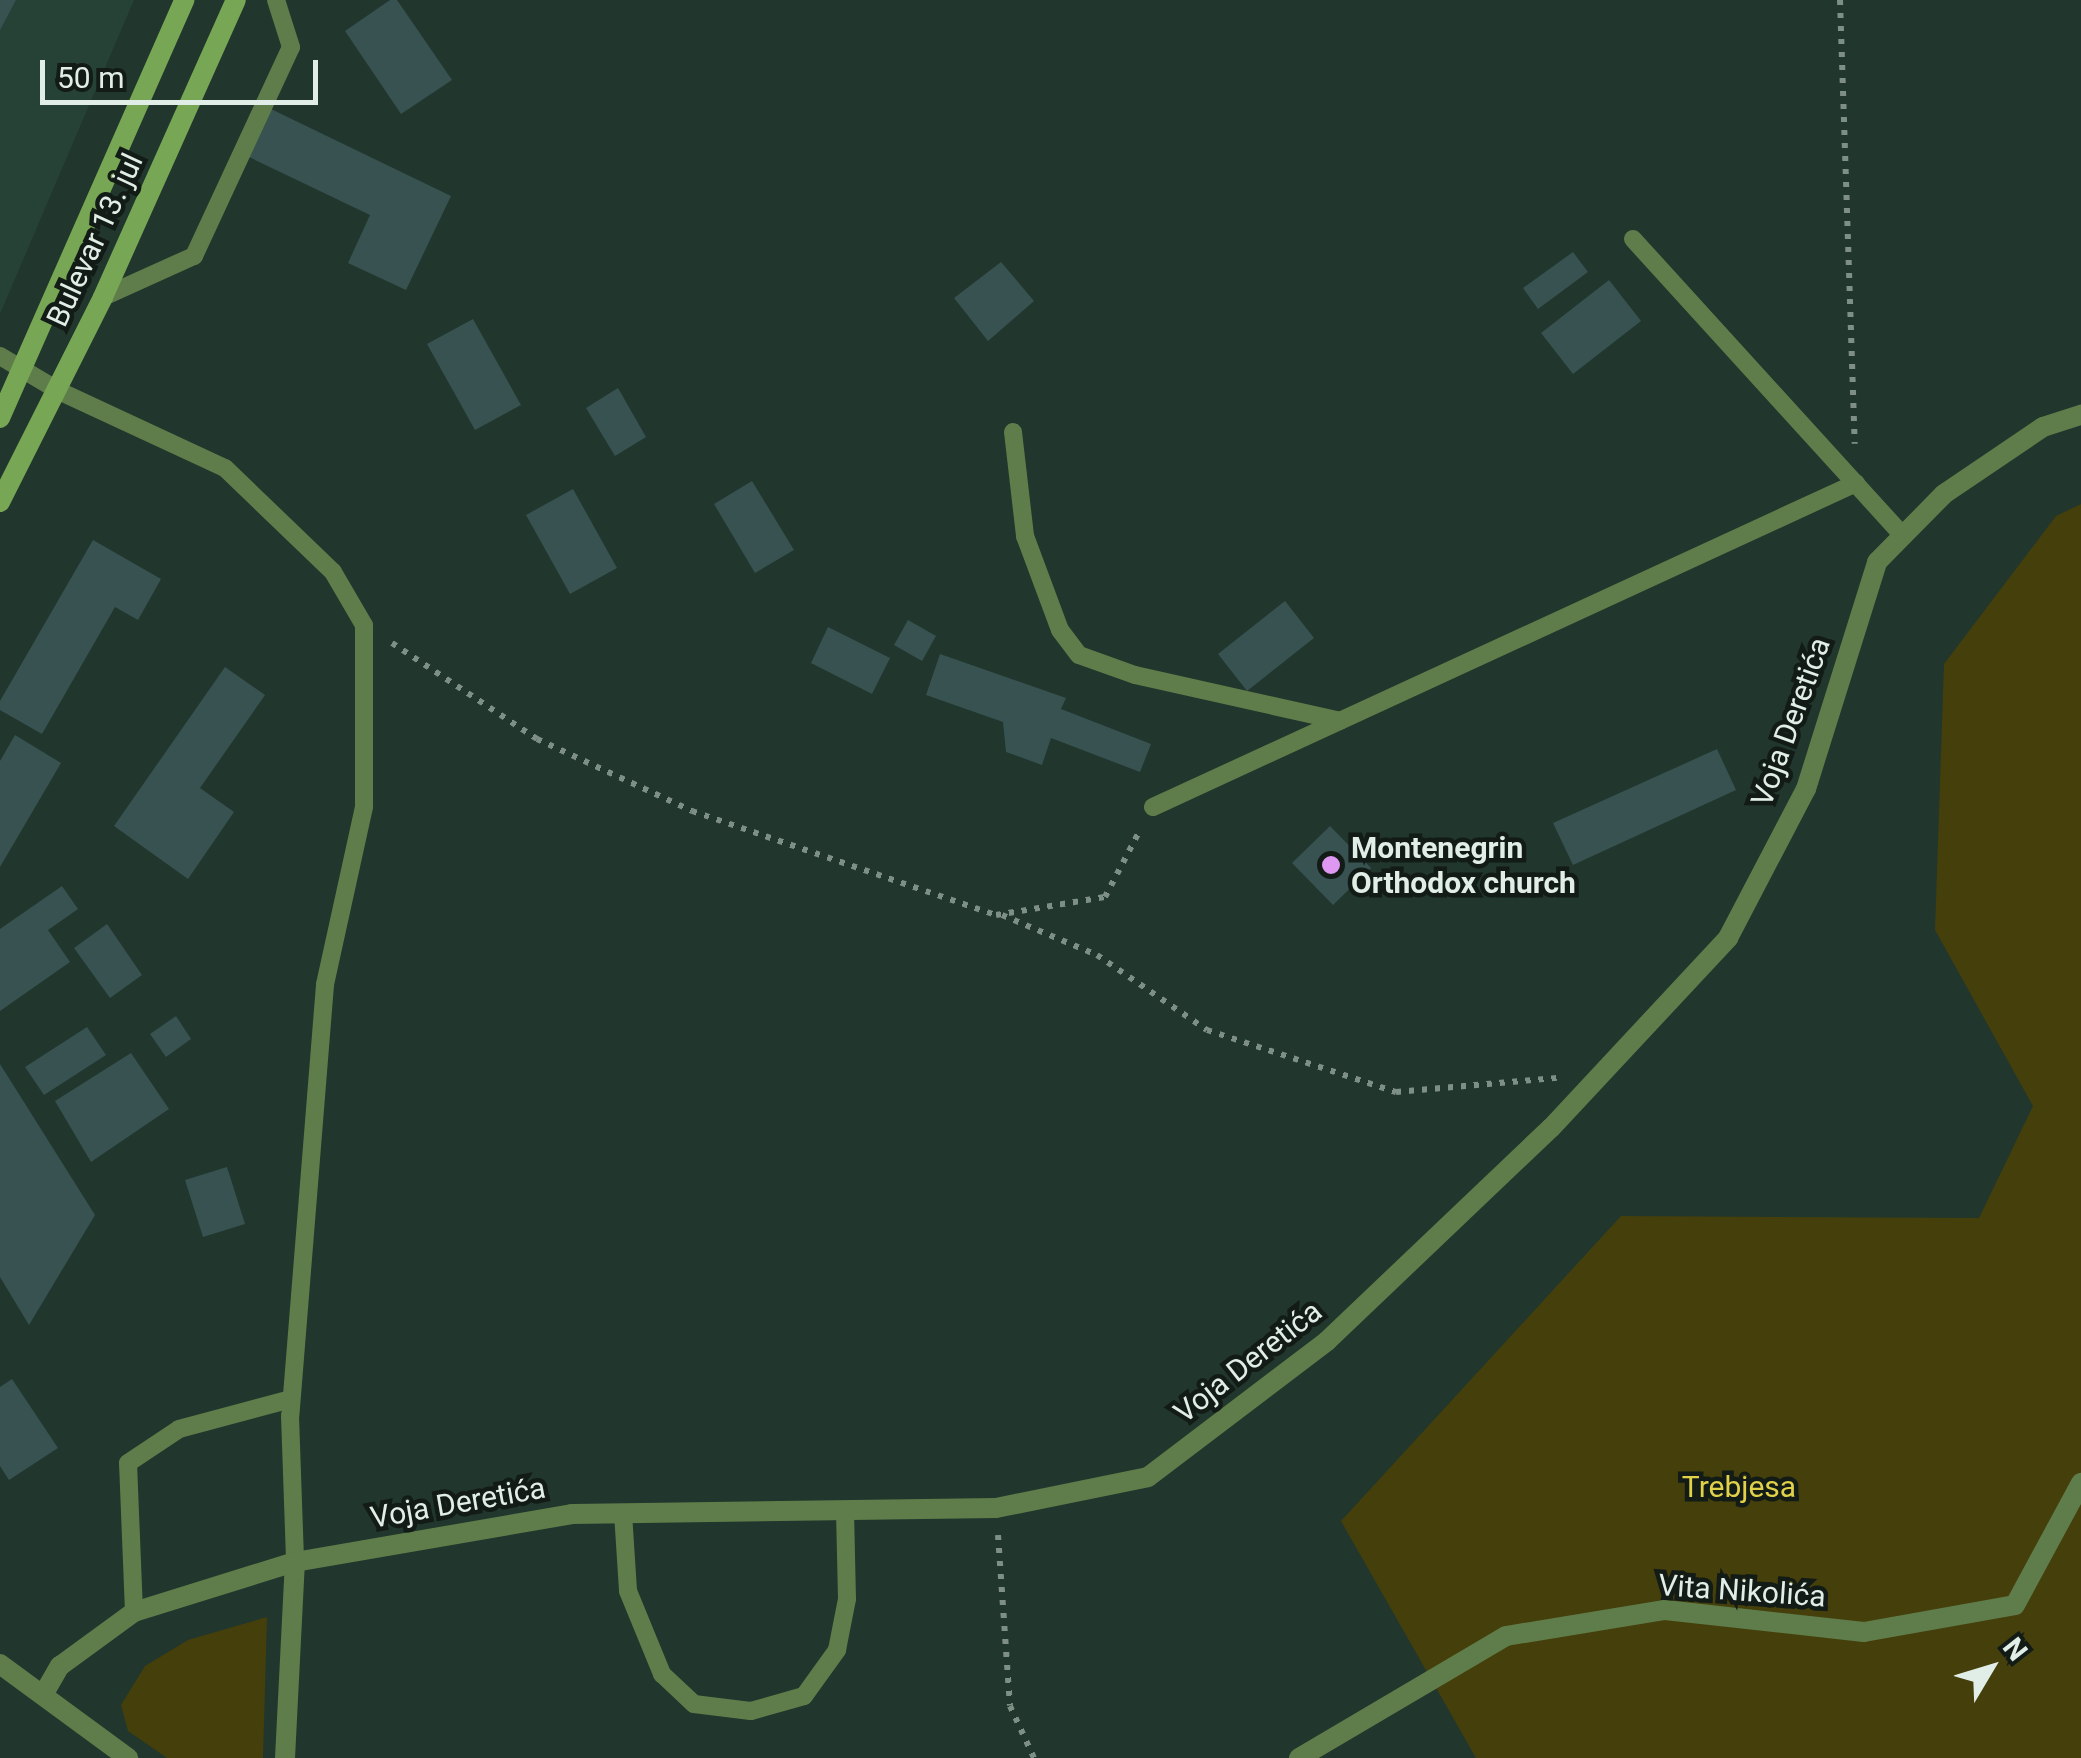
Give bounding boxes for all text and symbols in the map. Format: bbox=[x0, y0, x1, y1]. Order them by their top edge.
scale bar bbox=[45, 40, 322, 102]
text: 50 m bbox=[57, 60, 124, 95]
street label: Bulevar 13. jul bbox=[39, 148, 151, 332]
street label: Voja Deretića bbox=[1744, 633, 1838, 811]
place label: Montenegrin Orthodox church bbox=[1351, 830, 1576, 900]
marker: Montenegrin Orthodox church bbox=[1320, 854, 1342, 876]
street label: Voja Deretića bbox=[1167, 1293, 1329, 1431]
park label: Trebjesa bbox=[1682, 1469, 1796, 1505]
street label: Voja Deretića bbox=[368, 1470, 548, 1536]
street label: Vita Nikolića bbox=[1657, 1567, 1827, 1615]
north arrow bbox=[1941, 1618, 2041, 1718]
text: N bbox=[1996, 1631, 2034, 1667]

